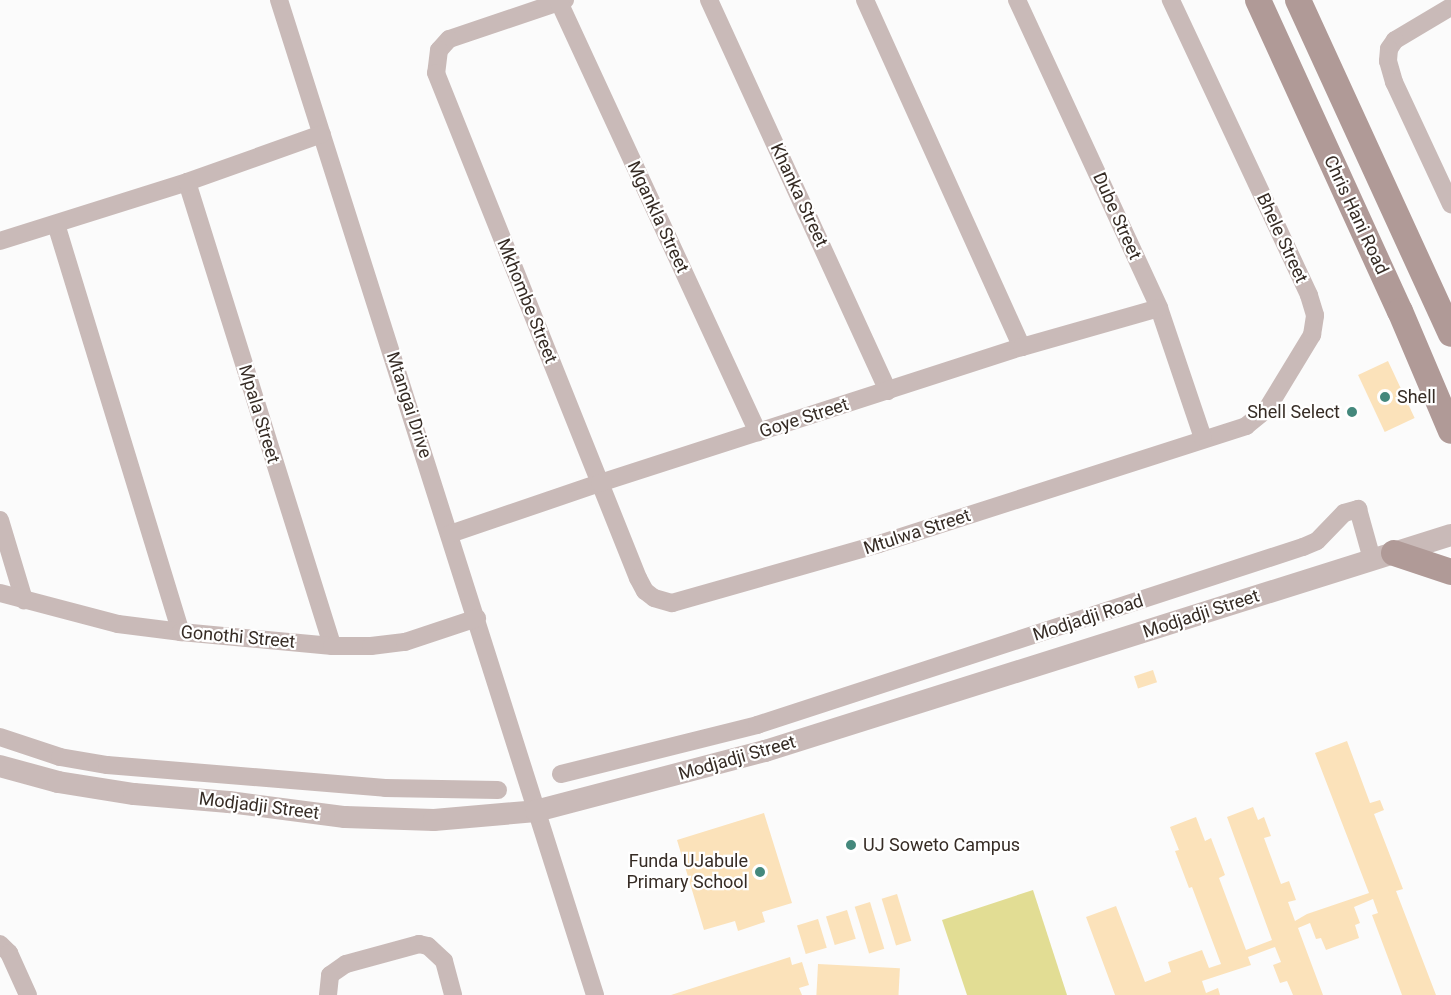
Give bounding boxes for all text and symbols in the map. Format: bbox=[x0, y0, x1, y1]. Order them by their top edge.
street label: Khanka Street bbox=[766, 140, 832, 250]
street label: Chris Hani Road bbox=[1319, 152, 1393, 278]
street label: Mgankla Street bbox=[623, 158, 693, 276]
street label: Dube Street bbox=[1088, 169, 1146, 263]
street label: Bhele Street bbox=[1252, 190, 1312, 286]
street label: Mkhombe Street bbox=[492, 236, 562, 366]
street label: Mtangai Drive bbox=[382, 349, 436, 461]
street label: Mpala Street bbox=[234, 362, 284, 466]
place label: Shell bbox=[1397, 386, 1436, 408]
marker: Shell bbox=[1378, 390, 1392, 404]
street label: Goye Street bbox=[757, 393, 851, 443]
place label: Shell Select bbox=[1247, 401, 1340, 423]
marker: Shell Select bbox=[1345, 405, 1359, 419]
street label: Mtulwa Street bbox=[861, 505, 973, 559]
street label: Modjadji Street bbox=[1140, 585, 1262, 643]
street label: Modjadji Road bbox=[1030, 590, 1146, 646]
street label: Gonothi Street bbox=[180, 621, 296, 653]
street label: Modjadji Street bbox=[676, 731, 798, 785]
street label: Modjadji Street bbox=[198, 788, 320, 824]
place label: UJ Soweto Campus bbox=[863, 834, 1020, 856]
marker: UJ Soweto Campus bbox=[844, 838, 858, 852]
place label: Funda UJabule Primary School bbox=[626, 851, 748, 894]
marker: Funda UJabule Primary School bbox=[753, 865, 767, 879]

